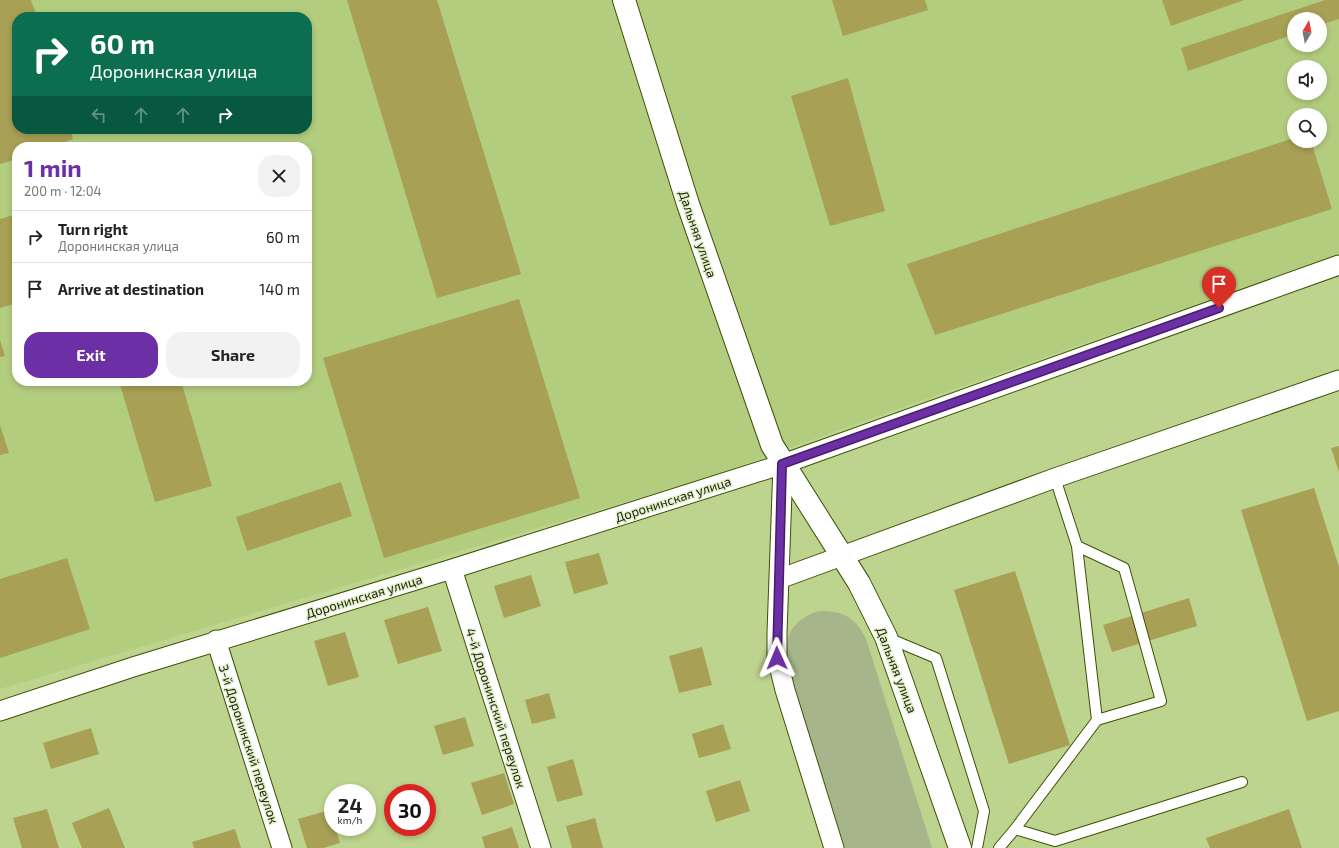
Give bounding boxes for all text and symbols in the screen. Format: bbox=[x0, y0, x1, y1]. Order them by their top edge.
north arrow bbox=[1287, 12, 1327, 52]
map controls bbox=[1287, 12, 1327, 148]
text: 60 m bbox=[90, 26, 155, 60]
icon: right bbox=[24, 28, 76, 80]
text: Доронинская улица bbox=[90, 60, 258, 82]
button: sound bbox=[1287, 60, 1327, 100]
icon: left bbox=[88, 104, 110, 126]
icon: ahead bbox=[130, 104, 152, 126]
icon: ahead bbox=[172, 104, 194, 126]
icon: right bbox=[214, 104, 236, 126]
button: search bbox=[1287, 108, 1327, 148]
text: 1 min bbox=[24, 153, 82, 182]
button: close bbox=[258, 155, 300, 197]
text: 200 m · 12:04 bbox=[24, 183, 102, 199]
street label: Дальняя улица bbox=[676, 188, 720, 280]
text: Turn right bbox=[58, 220, 128, 238]
icon: right bbox=[24, 226, 46, 248]
text: 60 m bbox=[266, 228, 300, 246]
text: Доронинская улица bbox=[58, 238, 179, 254]
pin bbox=[1202, 267, 1236, 308]
icon: arrive bbox=[1208, 273, 1230, 295]
icon: arrive bbox=[24, 278, 46, 300]
text: Arrive at destination bbox=[58, 280, 204, 298]
text: 140 m bbox=[259, 280, 300, 298]
button: Exit bbox=[24, 332, 158, 378]
button: Share bbox=[166, 332, 300, 378]
street label: Доронинская улица bbox=[613, 473, 733, 525]
street label: Доронинская улица bbox=[304, 571, 424, 621]
street label: Дальняя улица bbox=[873, 625, 921, 715]
street label: 4-й Доронинский переулок bbox=[463, 626, 529, 790]
position arrow bbox=[756, 637, 798, 679]
street label: 3-й Доронинский переулок bbox=[216, 662, 282, 826]
speed limit sign: 30 bbox=[384, 784, 436, 836]
text: 24 bbox=[338, 793, 362, 817]
text: km/h bbox=[338, 814, 362, 826]

